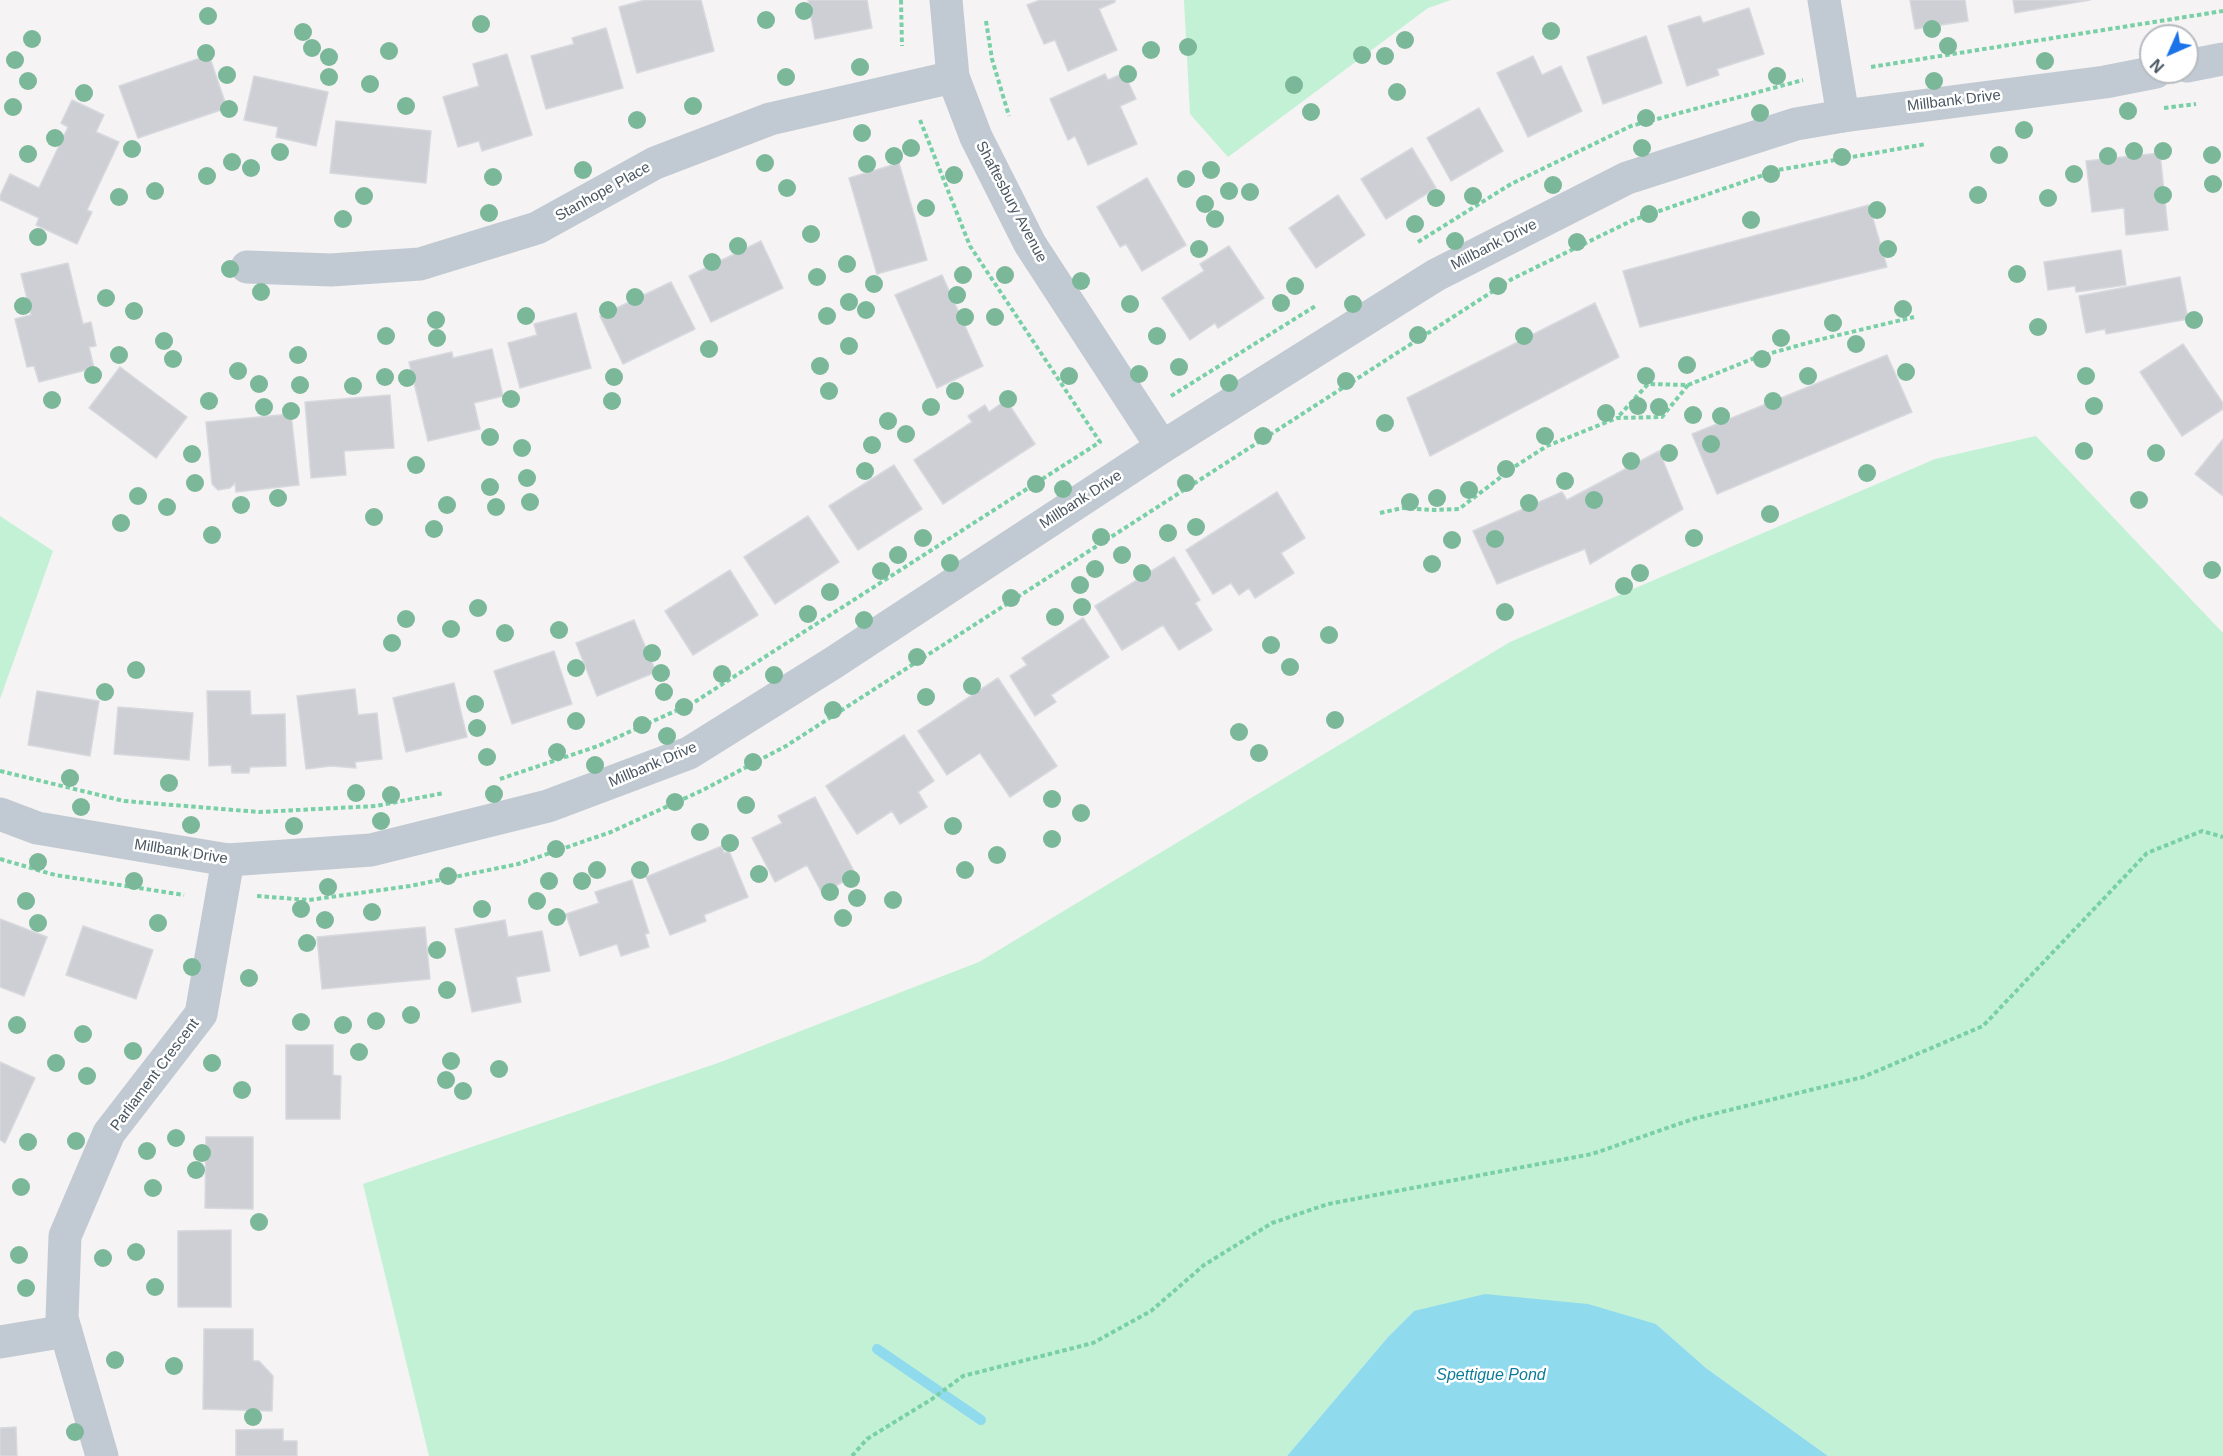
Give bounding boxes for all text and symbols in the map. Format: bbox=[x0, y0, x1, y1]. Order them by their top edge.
north arrow bbox=[2139, 24, 2199, 84]
text: N bbox=[2147, 56, 2167, 76]
street label: Millbank Drive bbox=[1906, 86, 2002, 116]
street label: Shaftesbury Avenue bbox=[971, 138, 1051, 266]
street label: Stanhope Place bbox=[552, 158, 654, 226]
street label: Millbank Drive bbox=[1448, 216, 1540, 274]
street label: Millbank Drive bbox=[1037, 467, 1125, 533]
street label: Millbank Drive bbox=[606, 738, 700, 792]
street label: Millbank Drive bbox=[133, 836, 229, 868]
street label: Parliament Crescent bbox=[107, 1015, 203, 1135]
water label: Spettigue Pond bbox=[1436, 1366, 1546, 1386]

